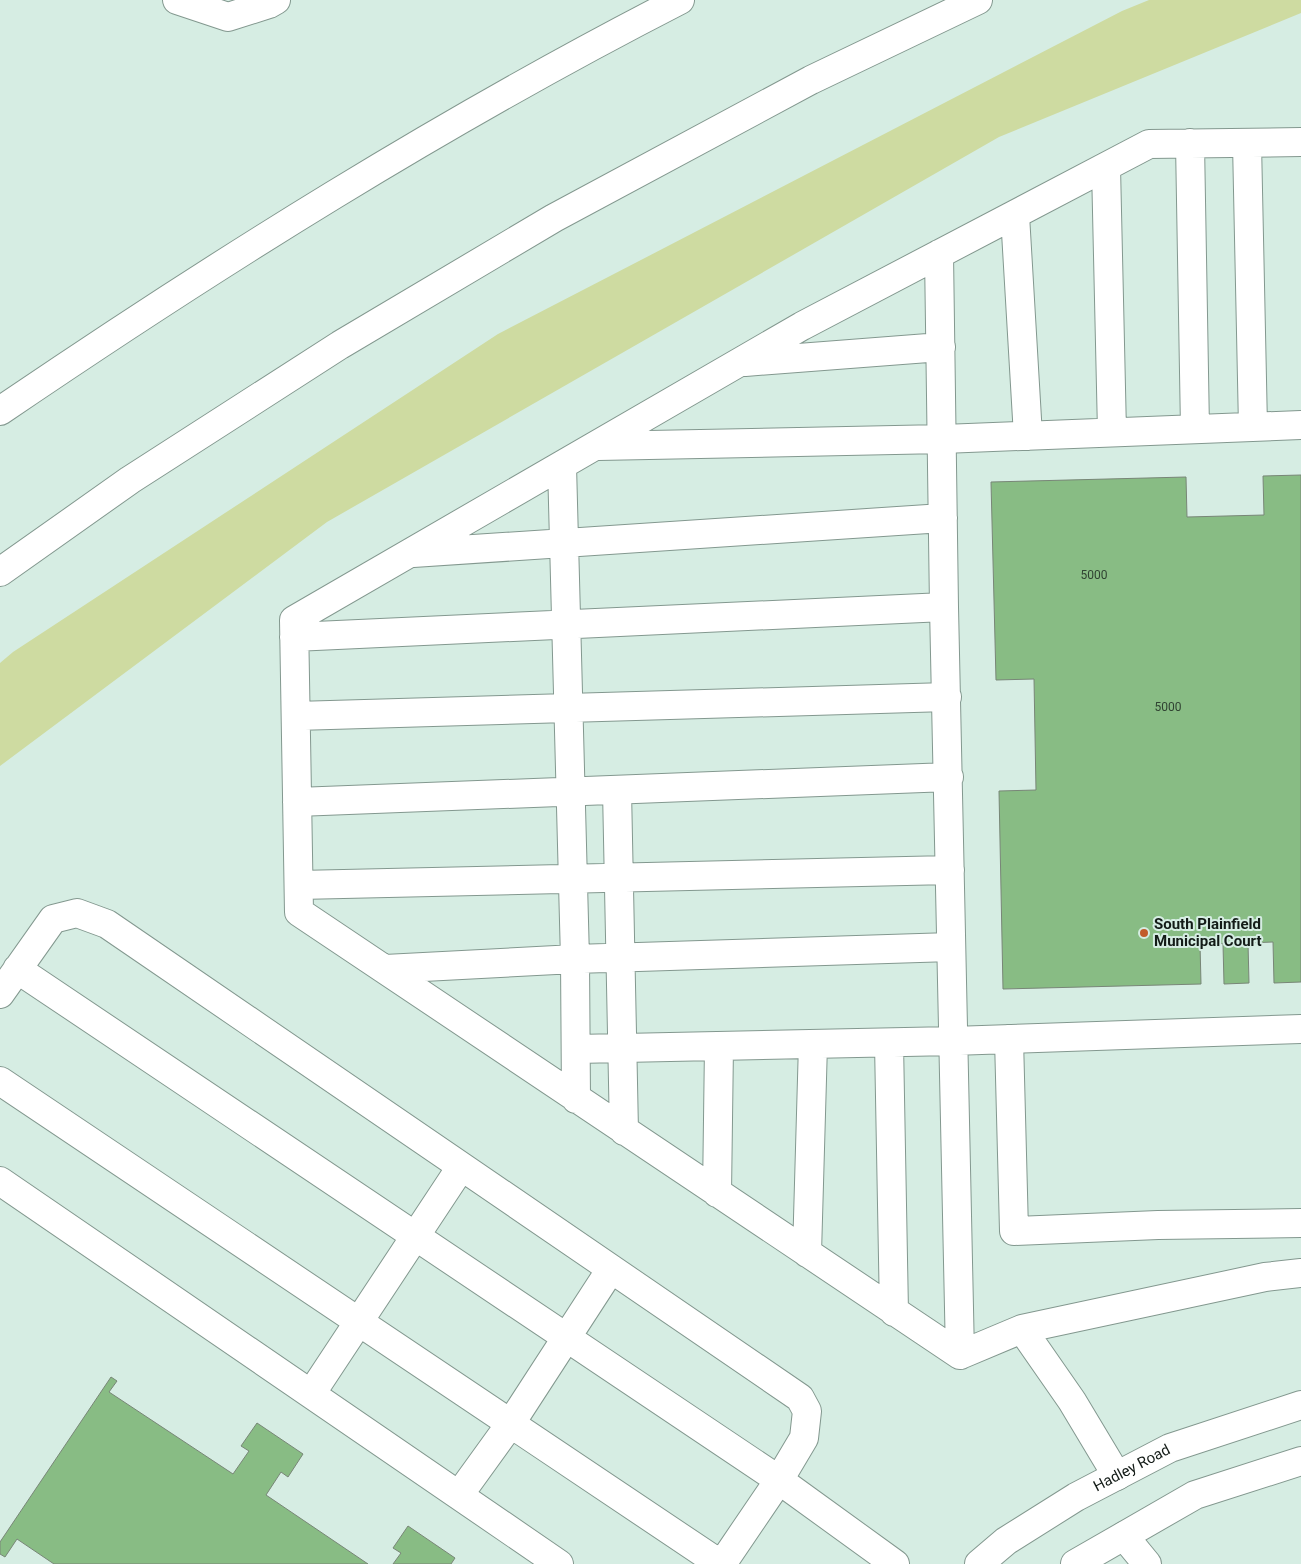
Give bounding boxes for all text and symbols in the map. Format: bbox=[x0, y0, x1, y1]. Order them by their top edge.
house number: 5000 bbox=[1081, 568, 1108, 582]
house number: 5000 bbox=[1155, 700, 1182, 714]
place label: South Plainfield Municipal Court bbox=[1154, 915, 1261, 950]
marker: South Plainfield Municipal Court bbox=[1138, 927, 1150, 939]
street label: Hadley Road bbox=[1090, 1441, 1173, 1495]

